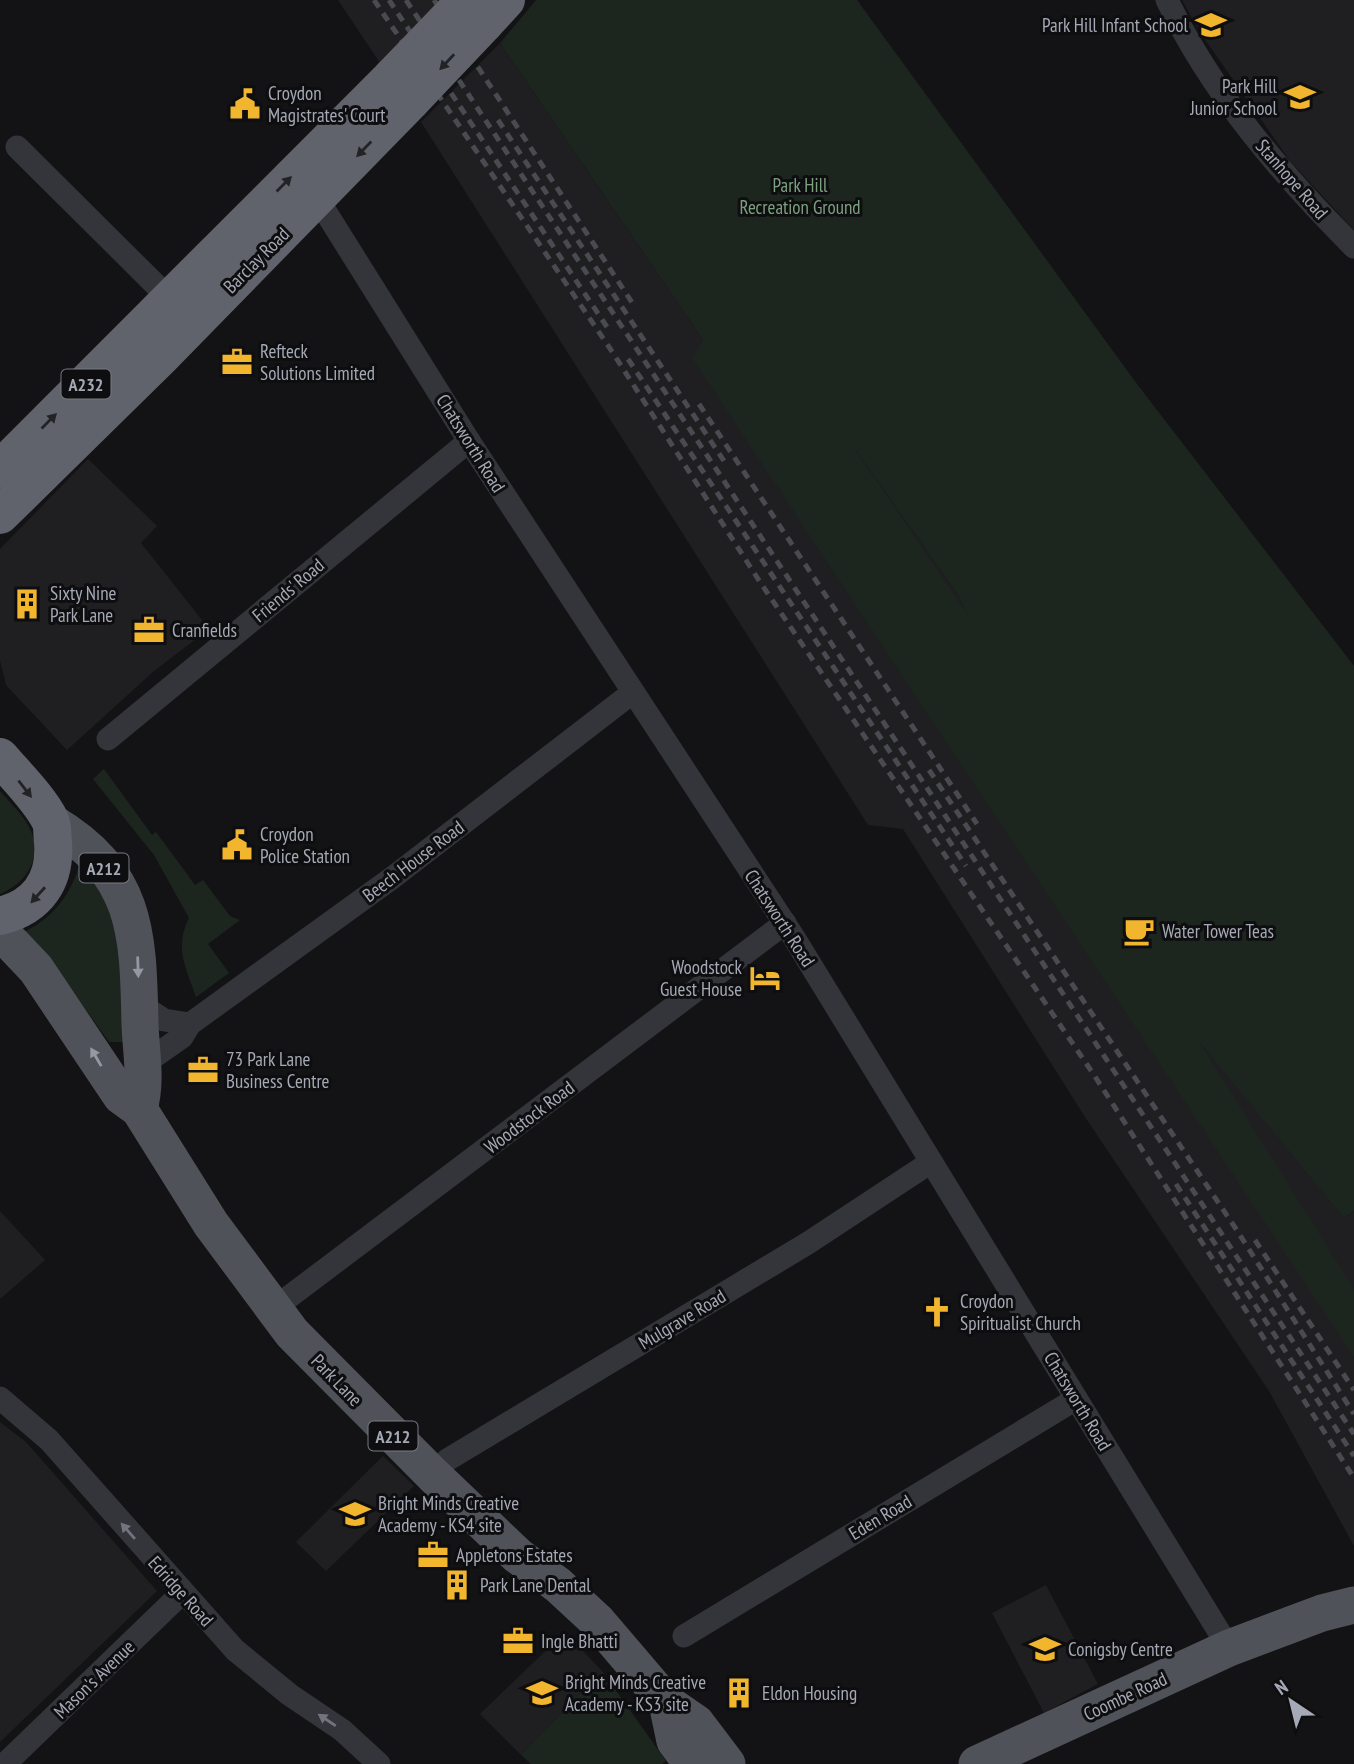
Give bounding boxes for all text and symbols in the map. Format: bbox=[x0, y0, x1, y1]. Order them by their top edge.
school or university icon: Park Hill Infant School bbox=[1194, 8, 1228, 42]
place label: Park Hill Infant School bbox=[1042, 13, 1189, 37]
one-way arrow bbox=[440, 53, 456, 70]
place label: Park Hill Junior School bbox=[1189, 74, 1278, 120]
school or university icon: Park Hill Junior School bbox=[1283, 80, 1317, 114]
place label: Croydon Magistrates' Court bbox=[268, 81, 386, 127]
public building icon: Croydon Magistrates' Court bbox=[228, 87, 262, 121]
street label: Stanhope Road bbox=[1251, 134, 1333, 224]
one-way arrow bbox=[356, 141, 373, 158]
park label: Park Hill Recreation Ground bbox=[740, 173, 861, 219]
one-way arrow bbox=[275, 177, 292, 193]
street label: Barclay Road bbox=[218, 222, 294, 298]
place label: Refteck Solutions Limited bbox=[260, 339, 375, 385]
office icon: Refteck Solutions Limited bbox=[220, 345, 254, 379]
road number: A232 bbox=[62, 370, 110, 398]
street label: Chatsworth Road bbox=[431, 389, 511, 497]
one-way arrow bbox=[40, 413, 57, 430]
street label: Friends' Road bbox=[247, 553, 329, 627]
place label: Sixty Nine Park Lane bbox=[50, 581, 117, 627]
building icon: Sixty Nine Park Lane bbox=[10, 587, 44, 621]
office icon: Cranfields bbox=[132, 613, 166, 647]
place label: Cranfields bbox=[172, 618, 237, 642]
one-way arrow bbox=[18, 780, 32, 798]
street label: Beech House Road bbox=[358, 815, 468, 907]
place label: Croydon Police Station bbox=[260, 822, 350, 868]
public building icon: Croydon Police Station bbox=[220, 828, 254, 862]
road number: A212 bbox=[80, 854, 128, 882]
street label: Chatsworth Road bbox=[740, 865, 820, 971]
one-way arrow bbox=[30, 886, 46, 903]
cafe icon: Water Tower Teas bbox=[1122, 914, 1156, 948]
place label: Water Tower Teas bbox=[1162, 919, 1274, 943]
place label: Woodstock Guest House bbox=[660, 955, 743, 1001]
one-way arrow bbox=[133, 957, 144, 979]
hotel icon: Woodstock Guest House bbox=[748, 961, 782, 995]
place label: 73 Park Lane Business Centre bbox=[226, 1047, 330, 1093]
one-way arrow bbox=[90, 1048, 102, 1067]
office icon: 73 Park Lane Business Centre bbox=[186, 1053, 220, 1087]
street label: Woodstock Road bbox=[479, 1075, 579, 1159]
street label: Mulgrave Road bbox=[634, 1284, 730, 1354]
place label: Croydon Spiritualist Church bbox=[960, 1289, 1081, 1335]
church icon: Croydon Spiritualist Church bbox=[920, 1295, 954, 1329]
street label: Chatsworth Road bbox=[1039, 1347, 1117, 1455]
street label: Park Lane bbox=[306, 1349, 368, 1411]
road number: A212 bbox=[368, 1422, 418, 1450]
street label: Eden Road bbox=[844, 1489, 916, 1545]
place label: Bright Minds Creative Academy - KS4 site bbox=[378, 1491, 519, 1537]
school or university icon: Bright Minds Creative Academy - KS4 site bbox=[338, 1497, 372, 1531]
one-way arrow bbox=[120, 1523, 136, 1540]
office icon: Appletons Estates bbox=[416, 1538, 450, 1572]
place label: Appletons Estates bbox=[456, 1543, 573, 1567]
street label: Edridge Road bbox=[143, 1551, 219, 1631]
building icon: Park Lane Dental bbox=[440, 1568, 474, 1602]
place label: Park Lane Dental bbox=[480, 1573, 591, 1597]
office icon: Ingle Bhatti bbox=[501, 1624, 535, 1658]
place label: Ingle Bhatti bbox=[541, 1629, 618, 1653]
school or university icon: Conigsby Centre bbox=[1028, 1632, 1062, 1666]
street label: Mason's Avenue bbox=[49, 1634, 140, 1723]
place label: Conigsby Centre bbox=[1068, 1637, 1173, 1661]
street label: Coombe Road bbox=[1079, 1666, 1171, 1726]
north arrow bbox=[1256, 1666, 1326, 1736]
place label: Bright Minds Creative Academy - KS3 site bbox=[565, 1670, 706, 1716]
text: N bbox=[1270, 1674, 1292, 1700]
school or university icon: Bright Minds Creative Academy - KS3 site bbox=[525, 1676, 559, 1710]
building icon: Eldon Housing bbox=[722, 1676, 756, 1710]
place label: Eldon Housing bbox=[762, 1681, 857, 1705]
one-way arrow bbox=[318, 1714, 337, 1727]

